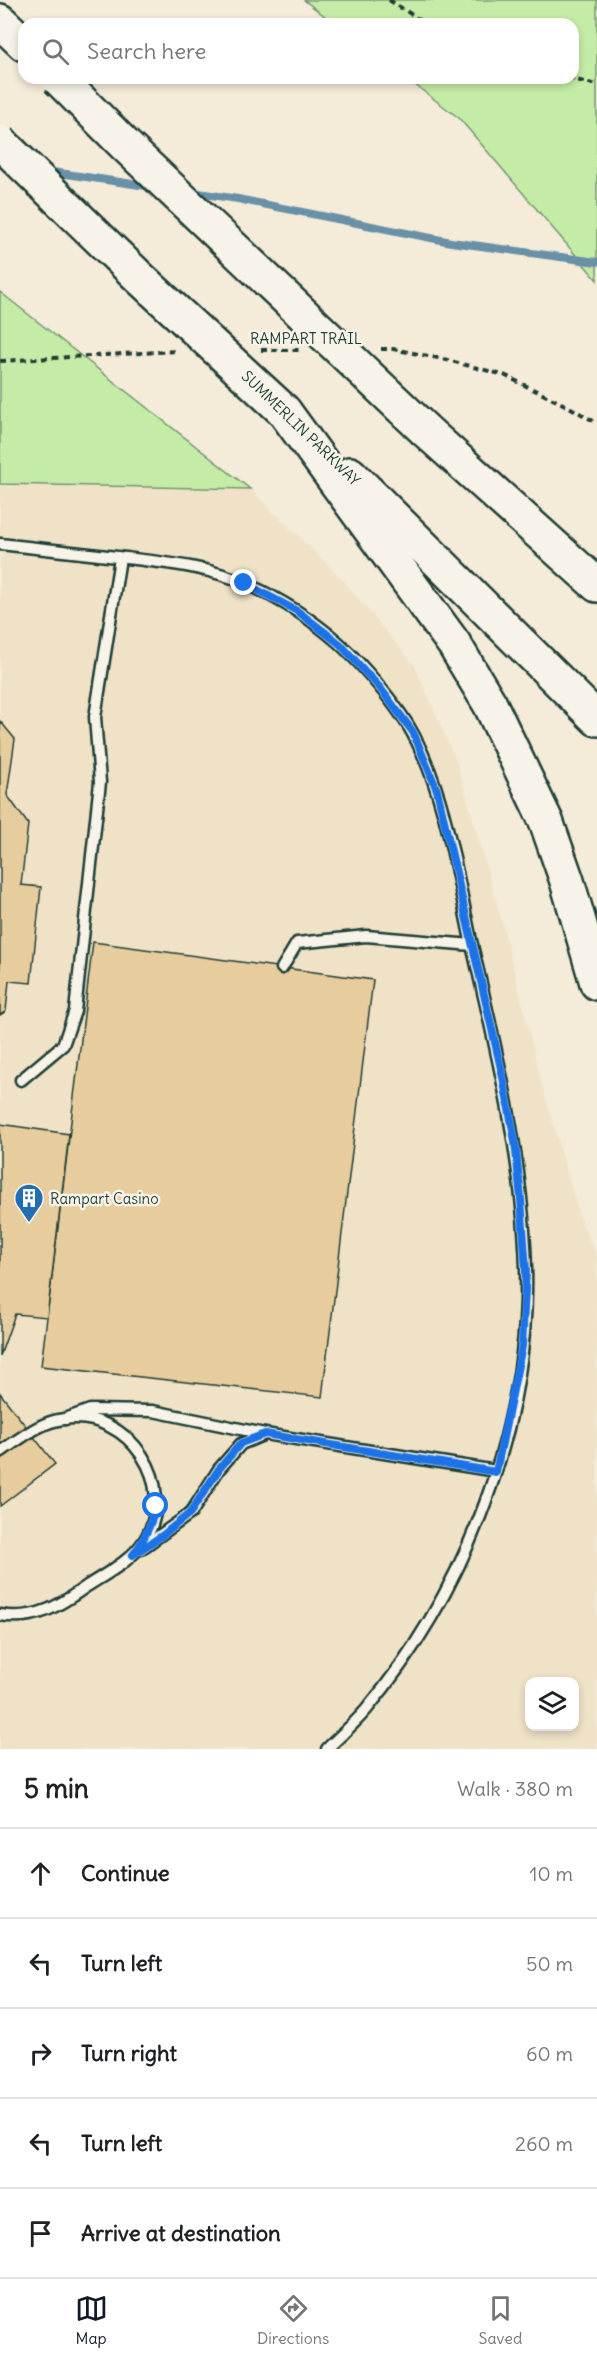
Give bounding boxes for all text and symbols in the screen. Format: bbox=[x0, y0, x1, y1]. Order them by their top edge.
search box bbox=[18, 18, 579, 84]
icon: search bbox=[39, 35, 72, 68]
text: Search here bbox=[87, 37, 206, 65]
street label: RAMPART TRAIL bbox=[250, 329, 362, 348]
street label: SUMMERLIN PARKWAY bbox=[238, 366, 365, 490]
route end bbox=[230, 569, 256, 595]
building icon: Rampart Casino bbox=[13, 1182, 45, 1224]
place label: Rampart Casino bbox=[50, 1189, 159, 1208]
route start bbox=[142, 1492, 168, 1518]
map controls bbox=[525, 1677, 579, 1731]
button: layers bbox=[525, 1677, 579, 1731]
text: 5 min bbox=[24, 1772, 89, 1805]
text: Walk · 380 m bbox=[457, 1776, 573, 1801]
icon: ahead bbox=[24, 1857, 57, 1890]
text: Continue bbox=[81, 1859, 170, 1887]
text: 10 m bbox=[530, 1861, 573, 1886]
icon: left bbox=[24, 1947, 57, 1980]
text: Turn left bbox=[81, 1949, 162, 1977]
text: 50 m bbox=[526, 1951, 573, 1976]
icon: right bbox=[24, 2037, 57, 2070]
text: Turn right bbox=[81, 2039, 177, 2067]
text: 60 m bbox=[526, 2041, 573, 2066]
icon: left bbox=[24, 2127, 57, 2160]
text: Turn left bbox=[81, 2129, 162, 2157]
text: 260 m bbox=[515, 2131, 573, 2156]
icon: arrive bbox=[24, 2217, 57, 2250]
text: Arrive at destination bbox=[81, 2219, 281, 2247]
tab: Map bbox=[75, 2292, 108, 2348]
tab: Directions bbox=[257, 2292, 329, 2348]
tab: Saved bbox=[479, 2292, 522, 2348]

